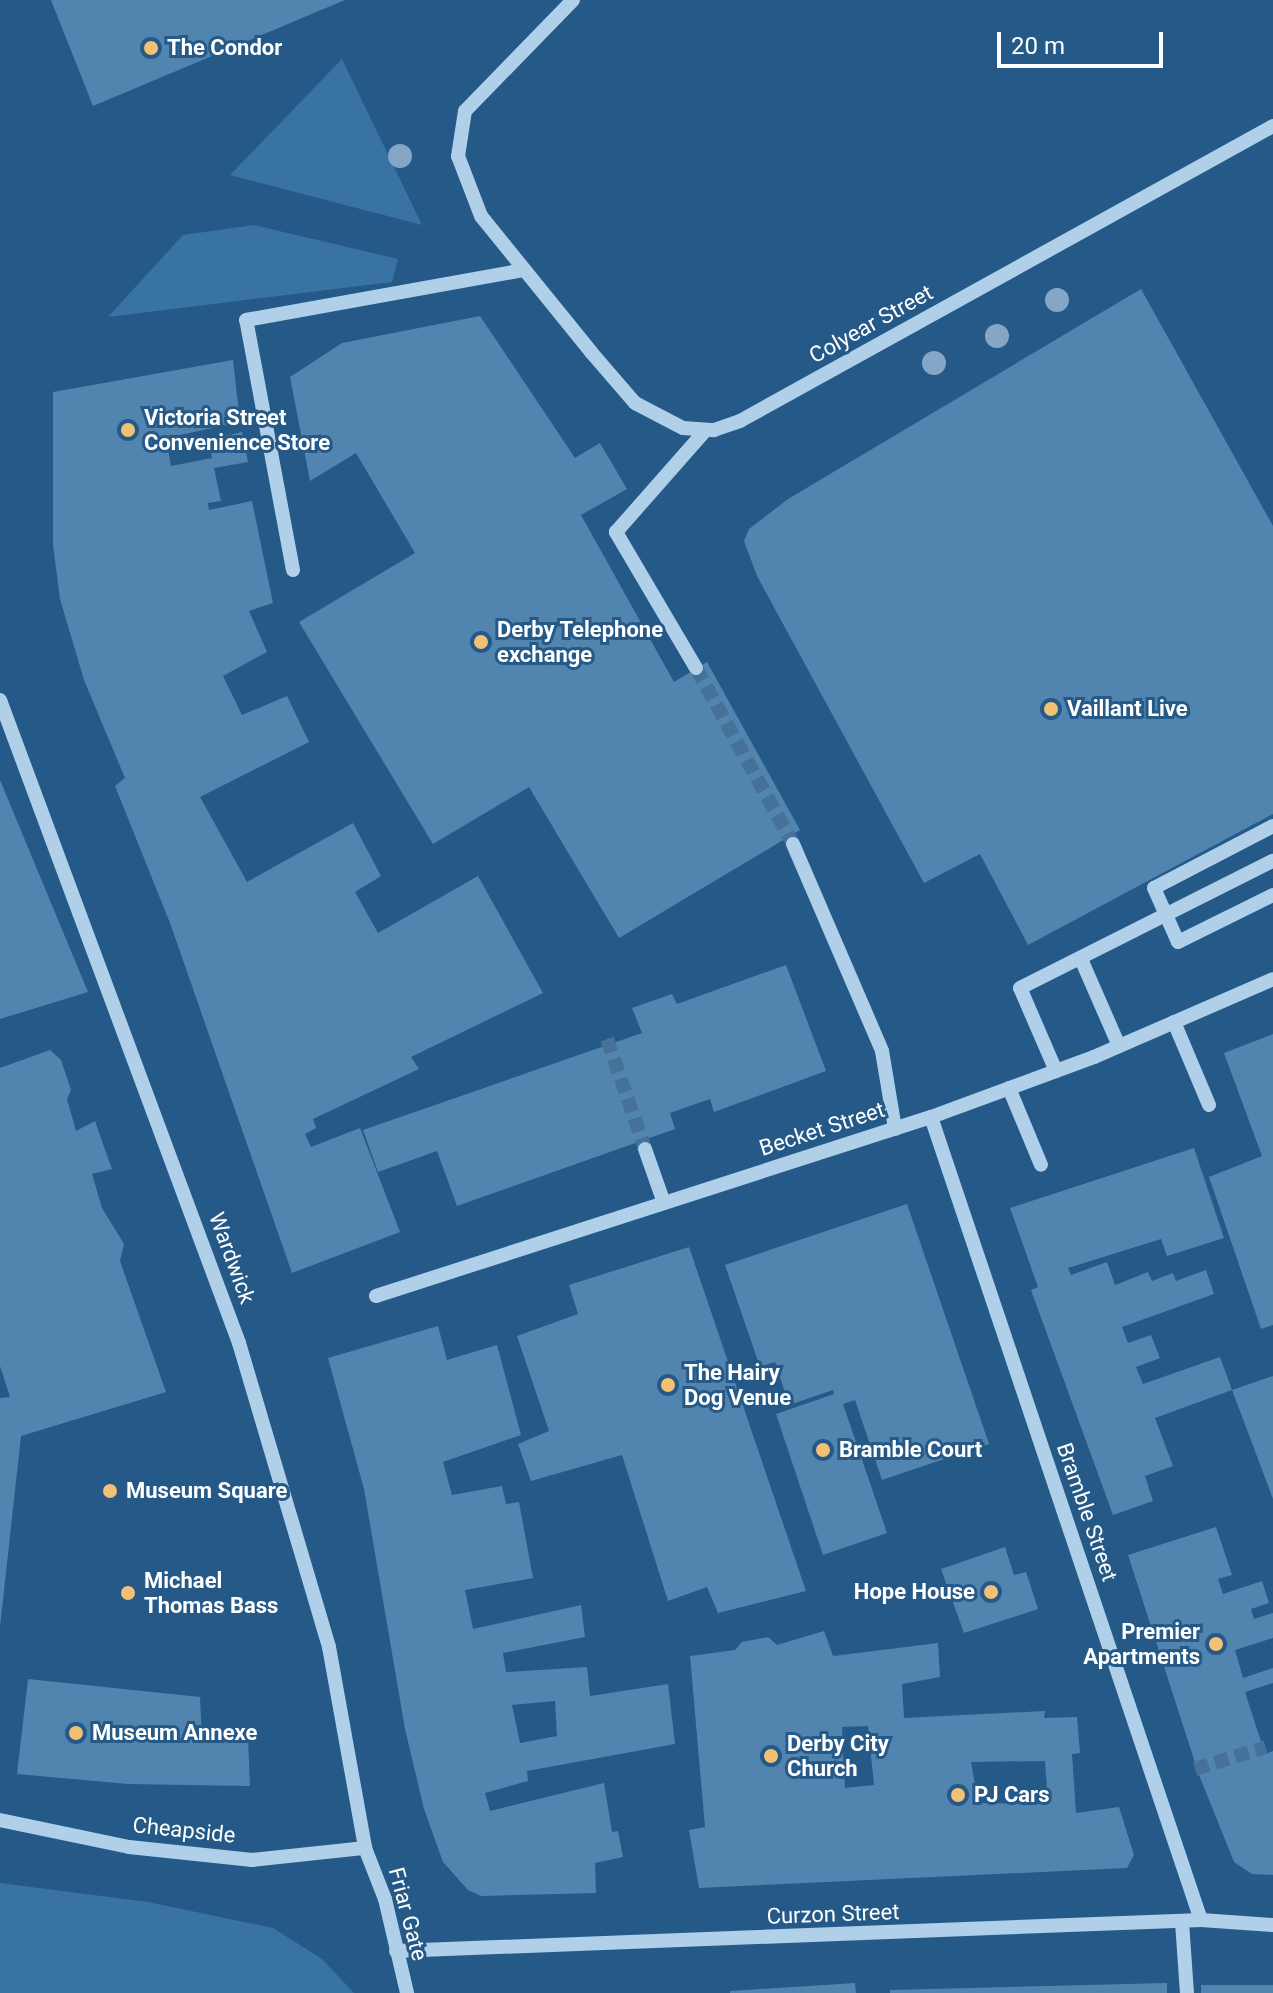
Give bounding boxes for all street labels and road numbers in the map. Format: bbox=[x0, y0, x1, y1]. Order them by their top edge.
street label: Colyear Street bbox=[805, 279, 937, 369]
street label: Becket Street bbox=[756, 1096, 888, 1162]
street label: Wardwick bbox=[203, 1209, 261, 1307]
street label: Bramble Street bbox=[1051, 1439, 1123, 1585]
street label: Cheapside bbox=[131, 1811, 237, 1849]
street label: Friar Gate bbox=[383, 1865, 433, 1963]
street label: Curzon Street bbox=[766, 1898, 900, 1930]

